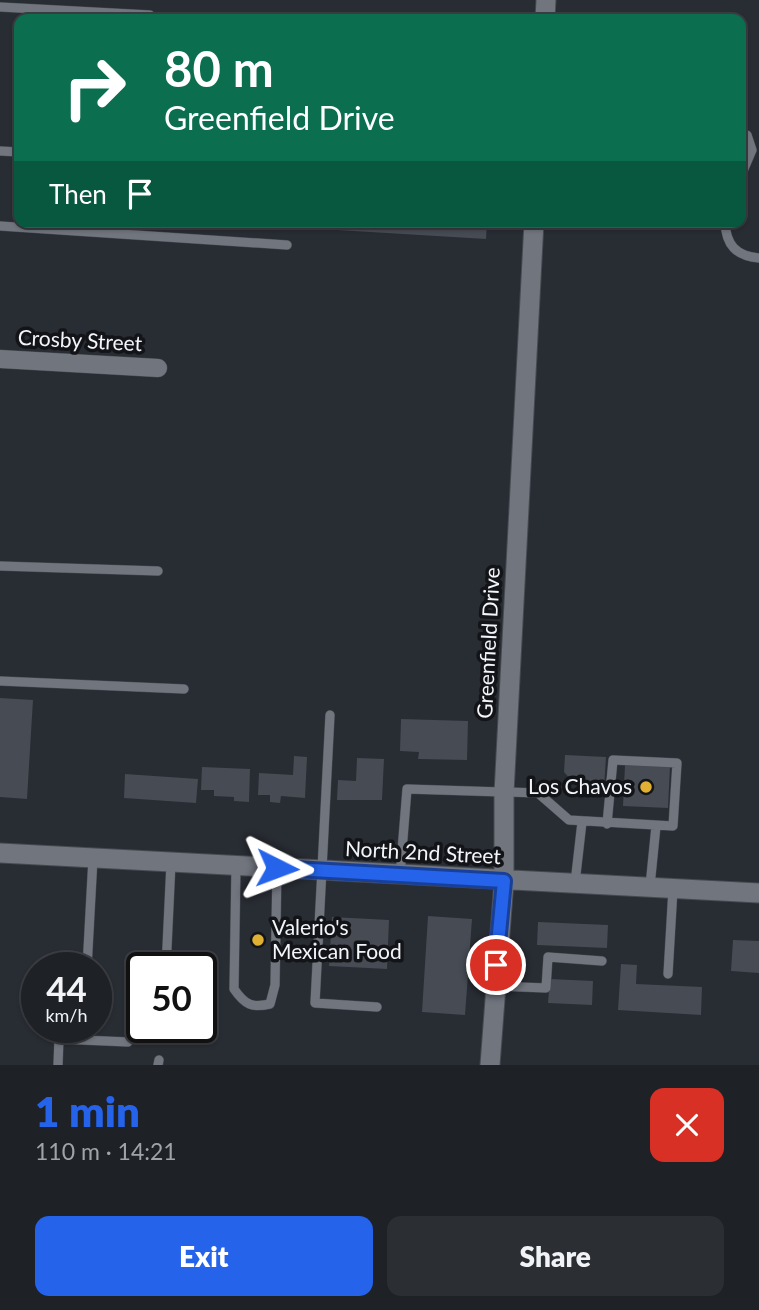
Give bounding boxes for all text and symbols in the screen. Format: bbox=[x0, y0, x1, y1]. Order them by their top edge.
text: 80 m bbox=[164, 39, 274, 97]
icon: right bbox=[49, 42, 140, 133]
text: Greenfield Drive bbox=[164, 98, 395, 137]
icon: arrive bbox=[121, 175, 159, 213]
text: Then bbox=[49, 178, 107, 210]
street label: Crosby Street bbox=[17, 324, 143, 355]
street label: Greenfield Drive bbox=[471, 567, 504, 719]
place label: Los Chavos bbox=[528, 773, 632, 798]
marker: Los Chavos bbox=[638, 779, 654, 795]
position arrow bbox=[240, 831, 314, 905]
street label: North 2nd Street bbox=[344, 835, 502, 868]
place label: Valerio's Mexican Food bbox=[272, 914, 402, 963]
marker: Valerio's Mexican Food bbox=[250, 932, 266, 948]
pin bbox=[466, 935, 526, 995]
icon: arrive bbox=[477, 946, 515, 984]
speed limit sign: 50 bbox=[126, 952, 217, 1043]
text: 44 bbox=[46, 967, 87, 1009]
text: km/h bbox=[45, 1004, 88, 1026]
text: 1 min bbox=[35, 1086, 140, 1136]
button: close bbox=[650, 1088, 724, 1162]
text: 110 m · 14:21 bbox=[35, 1137, 177, 1165]
button: Exit bbox=[35, 1216, 373, 1296]
button: Share bbox=[387, 1216, 724, 1296]

